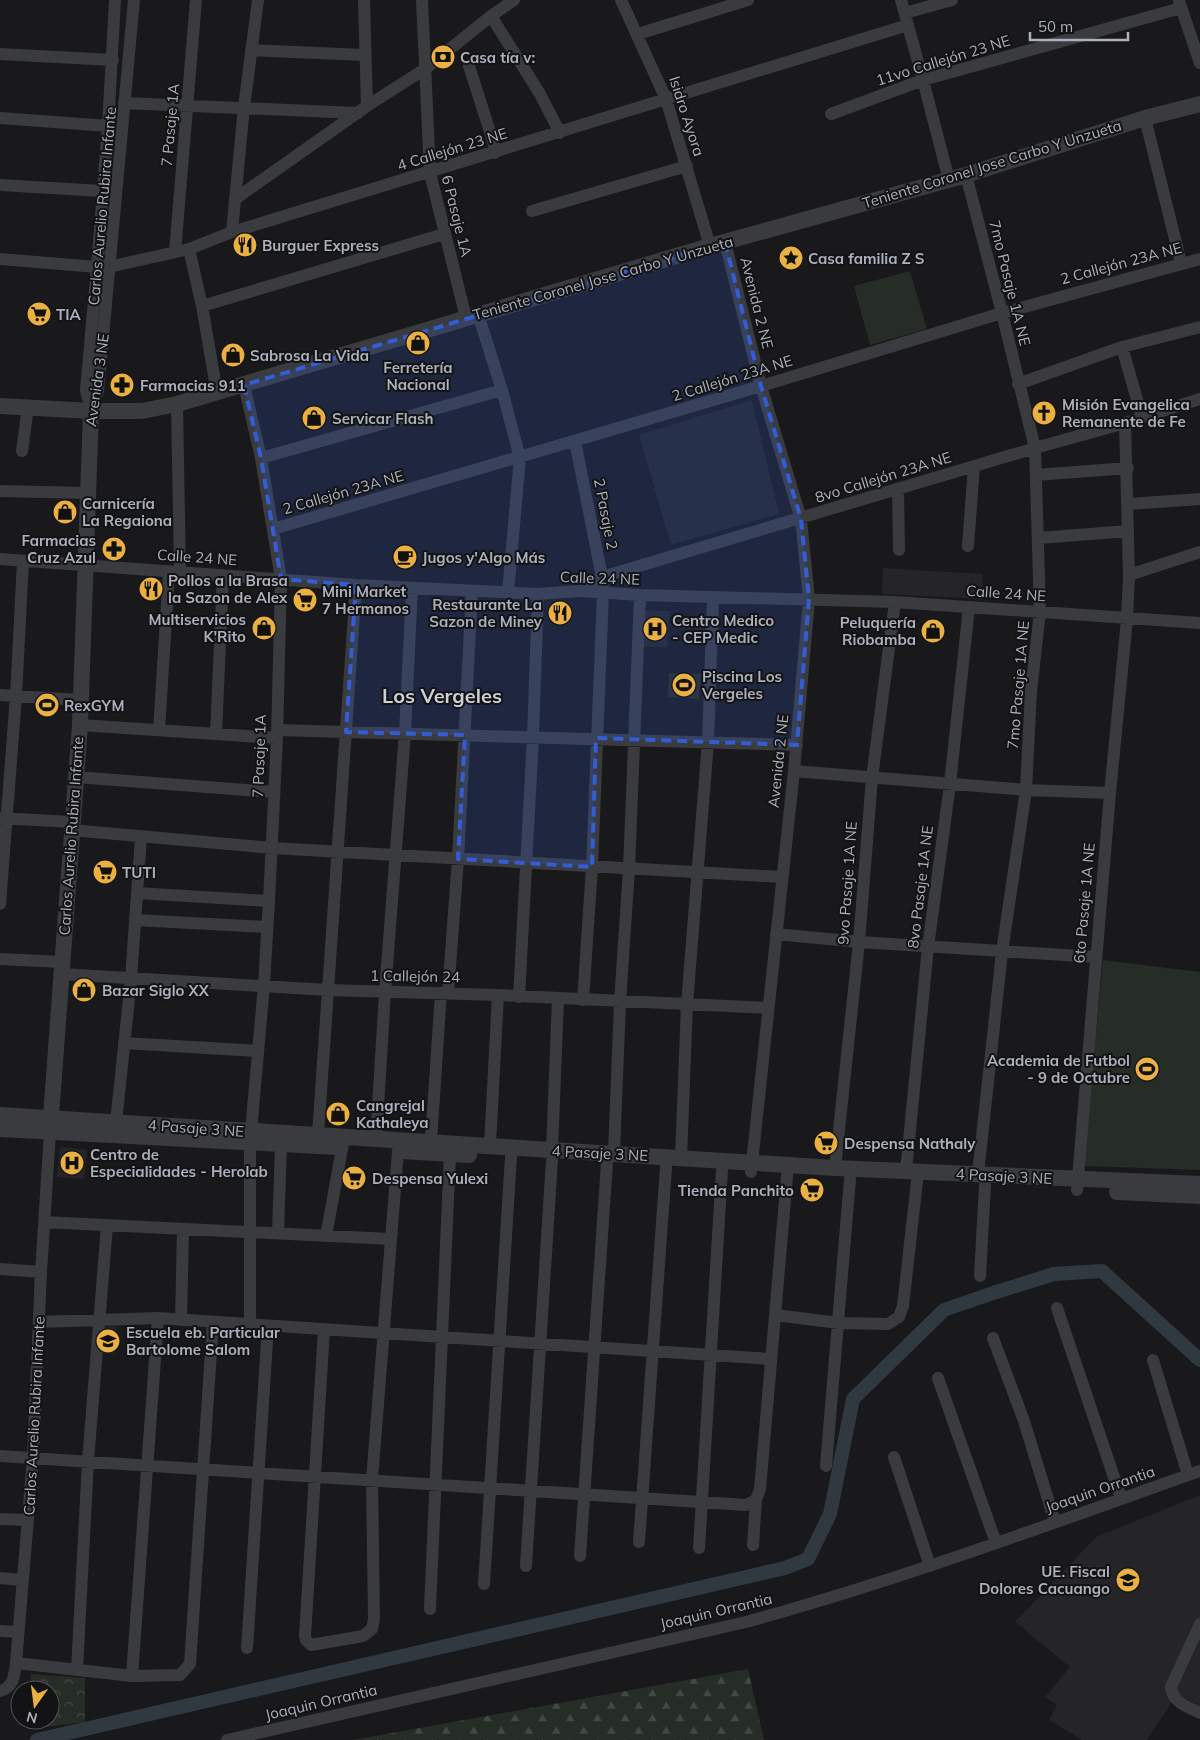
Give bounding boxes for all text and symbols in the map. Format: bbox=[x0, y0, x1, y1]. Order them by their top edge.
scale bar bbox=[1030, 10, 1128, 42]
text: 50 m bbox=[1038, 17, 1073, 36]
street label: 11vo Callejón 23 NE bbox=[874, 30, 1013, 89]
bank icon: Casa tía v: bbox=[430, 44, 456, 70]
place label: Casa tía v: bbox=[460, 48, 535, 67]
street label: Isidro Ayora bbox=[665, 74, 709, 158]
street label: 7 Pasaje 1A bbox=[157, 83, 183, 167]
street label: Carlos Aurelio Rubira Infante bbox=[84, 106, 120, 306]
street label: Teniente Coronel Jose Carbo Y Unzueta bbox=[860, 115, 1124, 213]
street label: 4 Callejón 23 NE bbox=[395, 123, 509, 175]
street label: 6 Pasaje 1A bbox=[438, 173, 476, 259]
street label: 7mo Pasaje 1A NE bbox=[985, 218, 1035, 348]
restaurant icon: Burguer Express bbox=[232, 232, 258, 258]
street label: Teniente Coronel Jose Carbo Y Unzueta bbox=[471, 232, 735, 324]
place label: Burguer Express bbox=[262, 236, 379, 255]
street label: 2 Callejón 23A NE bbox=[1058, 238, 1184, 288]
place icon: Casa familia Z S bbox=[778, 245, 804, 271]
place label: Casa familia Z S bbox=[808, 249, 925, 268]
street label: Avenida 2 NE bbox=[736, 255, 778, 351]
supermarket icon: TIA bbox=[26, 301, 52, 327]
place label: TIA bbox=[56, 305, 82, 324]
shop icon: Ferretería Nacional bbox=[405, 330, 431, 356]
street label: Avenida 3 NE bbox=[81, 332, 113, 428]
shop icon: Sabrosa La Vida bbox=[220, 342, 246, 368]
place label: Sabrosa La Vida bbox=[250, 346, 369, 365]
street label: 2 Callejón 23A NE bbox=[669, 351, 795, 405]
place label: Ferretería Nacional bbox=[383, 358, 453, 394]
pharmacy icon: Farmacias 911 bbox=[109, 372, 135, 398]
place label: Farmacias 911 bbox=[140, 376, 246, 395]
place label: Misión Evangelica Remanente de Fe bbox=[1062, 395, 1190, 431]
church icon: Misión Evangelica Remanente de Fe bbox=[1031, 400, 1057, 426]
shop icon: Servicar Flash bbox=[301, 405, 327, 431]
place label: Servicar Flash bbox=[332, 409, 434, 428]
street label: 8vo Callejón 23A NE bbox=[813, 447, 954, 507]
street label: 2 Callejón 23A NE bbox=[280, 466, 406, 518]
street label: 2 Pasaje 2 bbox=[590, 477, 622, 551]
place label: Carnicería La Regaiona bbox=[82, 494, 172, 530]
shop icon: Carnicería La Regaiona bbox=[52, 499, 78, 525]
place label: Farmacias Cruz Azul bbox=[21, 531, 96, 567]
pharmacy icon: Farmacias Cruz Azul bbox=[101, 536, 127, 562]
cafe icon: Jugos y'Algo Más bbox=[392, 544, 418, 570]
street label: Calle 24 NE bbox=[156, 545, 238, 569]
place label: Jugos y'Algo Más bbox=[422, 548, 545, 567]
street label: Calle 24 NE bbox=[560, 567, 641, 589]
place label: Pollos a la Brasa la Sazon de Alex bbox=[168, 571, 288, 607]
restaurant icon: Pollos a la Brasa la Sazon de Alex bbox=[138, 576, 164, 602]
street label: Calle 24 NE bbox=[965, 581, 1047, 605]
place label: Mini Market 7 Hermanos bbox=[322, 582, 409, 618]
supermarket icon: Mini Market 7 Hermanos bbox=[292, 587, 318, 613]
place label: Restaurante La Sazon de Miney bbox=[429, 595, 543, 631]
restaurant icon: Restaurante La Sazon de Miney bbox=[547, 600, 573, 626]
place label: Multiservicios K'Rito bbox=[148, 610, 246, 646]
place label: Centro Medico - CEP Medic bbox=[672, 611, 774, 647]
place label: Peluquería Riobamba bbox=[840, 613, 916, 649]
shop icon: Multiservicios K'Rito bbox=[251, 615, 277, 641]
hospital icon: Centro Medico - CEP Medic bbox=[642, 616, 668, 642]
shop icon: Peluquería Riobamba bbox=[920, 618, 946, 644]
street label: 7mo Pasaje 1A NE bbox=[1003, 620, 1033, 750]
place label: Piscina Los Vergeles bbox=[701, 667, 782, 703]
sports icon: Piscina Los Vergeles bbox=[671, 672, 697, 698]
district label: Los Vergeles bbox=[382, 683, 502, 708]
sports icon: RexGYM bbox=[34, 692, 60, 718]
place label: RexGYM bbox=[64, 696, 125, 715]
street label: Avenida 2 NE bbox=[764, 713, 792, 809]
street label: 7 Pasaje 1A bbox=[248, 714, 270, 798]
street label: Carlos Aurelio Rubira Infante bbox=[55, 736, 87, 936]
street label: 9vo Pasaje 1A NE bbox=[833, 820, 861, 945]
street label: 8vo Pasaje 1A NE bbox=[903, 824, 937, 950]
street label: 6to Pasaje 1A NE bbox=[1069, 842, 1099, 964]
supermarket icon: TUTI bbox=[92, 859, 118, 885]
place label: TUTI bbox=[122, 863, 156, 882]
street label: 1 Callejón 24 bbox=[370, 966, 460, 986]
shop icon: Bazar Siglo XX bbox=[71, 977, 97, 1003]
place label: Bazar Siglo XX bbox=[102, 981, 210, 1000]
place label: Academia de Futbol - 9 de Octubre bbox=[987, 1051, 1130, 1087]
sports icon: Academia de Futbol - 9 de Octubre bbox=[1134, 1056, 1160, 1082]
place label: Cangrejal Kathaleya bbox=[356, 1096, 429, 1132]
shop icon: Cangrejal Kathaleya bbox=[325, 1101, 351, 1127]
street label: 4 Pasaje 3 NE bbox=[147, 1115, 245, 1141]
supermarket icon: Despensa Nathaly bbox=[813, 1130, 839, 1156]
place label: Despensa Nathaly bbox=[844, 1134, 976, 1153]
street label: 4 Pasaje 3 NE bbox=[551, 1141, 649, 1165]
place label: Centro de Especialidades - Herolab bbox=[90, 1145, 268, 1181]
hospital icon: Centro de Especialidades - Herolab bbox=[59, 1150, 85, 1176]
street label: 4 Pasaje 3 NE bbox=[955, 1164, 1053, 1188]
supermarket icon: Despensa Yulexi bbox=[341, 1165, 367, 1191]
place label: Despensa Yulexi bbox=[372, 1169, 488, 1188]
supermarket icon: Tienda Panchito bbox=[799, 1177, 825, 1203]
place label: Tienda Panchito bbox=[678, 1181, 794, 1200]
street label: Carlos Aurelio Rubira Infante bbox=[19, 1316, 49, 1516]
place label: Escuela eb. Particular Bartolome Salom bbox=[126, 1323, 280, 1359]
school or university icon: Escuela eb. Particular Bartolome Salom bbox=[95, 1328, 121, 1354]
street label: Joaquin Orrantia bbox=[1043, 1461, 1157, 1517]
place label: UE. Fiscal Dolores Cacuango bbox=[979, 1562, 1110, 1598]
school or university icon: UE. Fiscal Dolores Cacuango bbox=[1115, 1567, 1141, 1593]
street label: Joaquin Orrantia bbox=[658, 1589, 774, 1633]
north arrow bbox=[10, 1680, 60, 1730]
street label: Joaquin Orrantia bbox=[263, 1680, 379, 1724]
text: N bbox=[25, 1708, 39, 1728]

